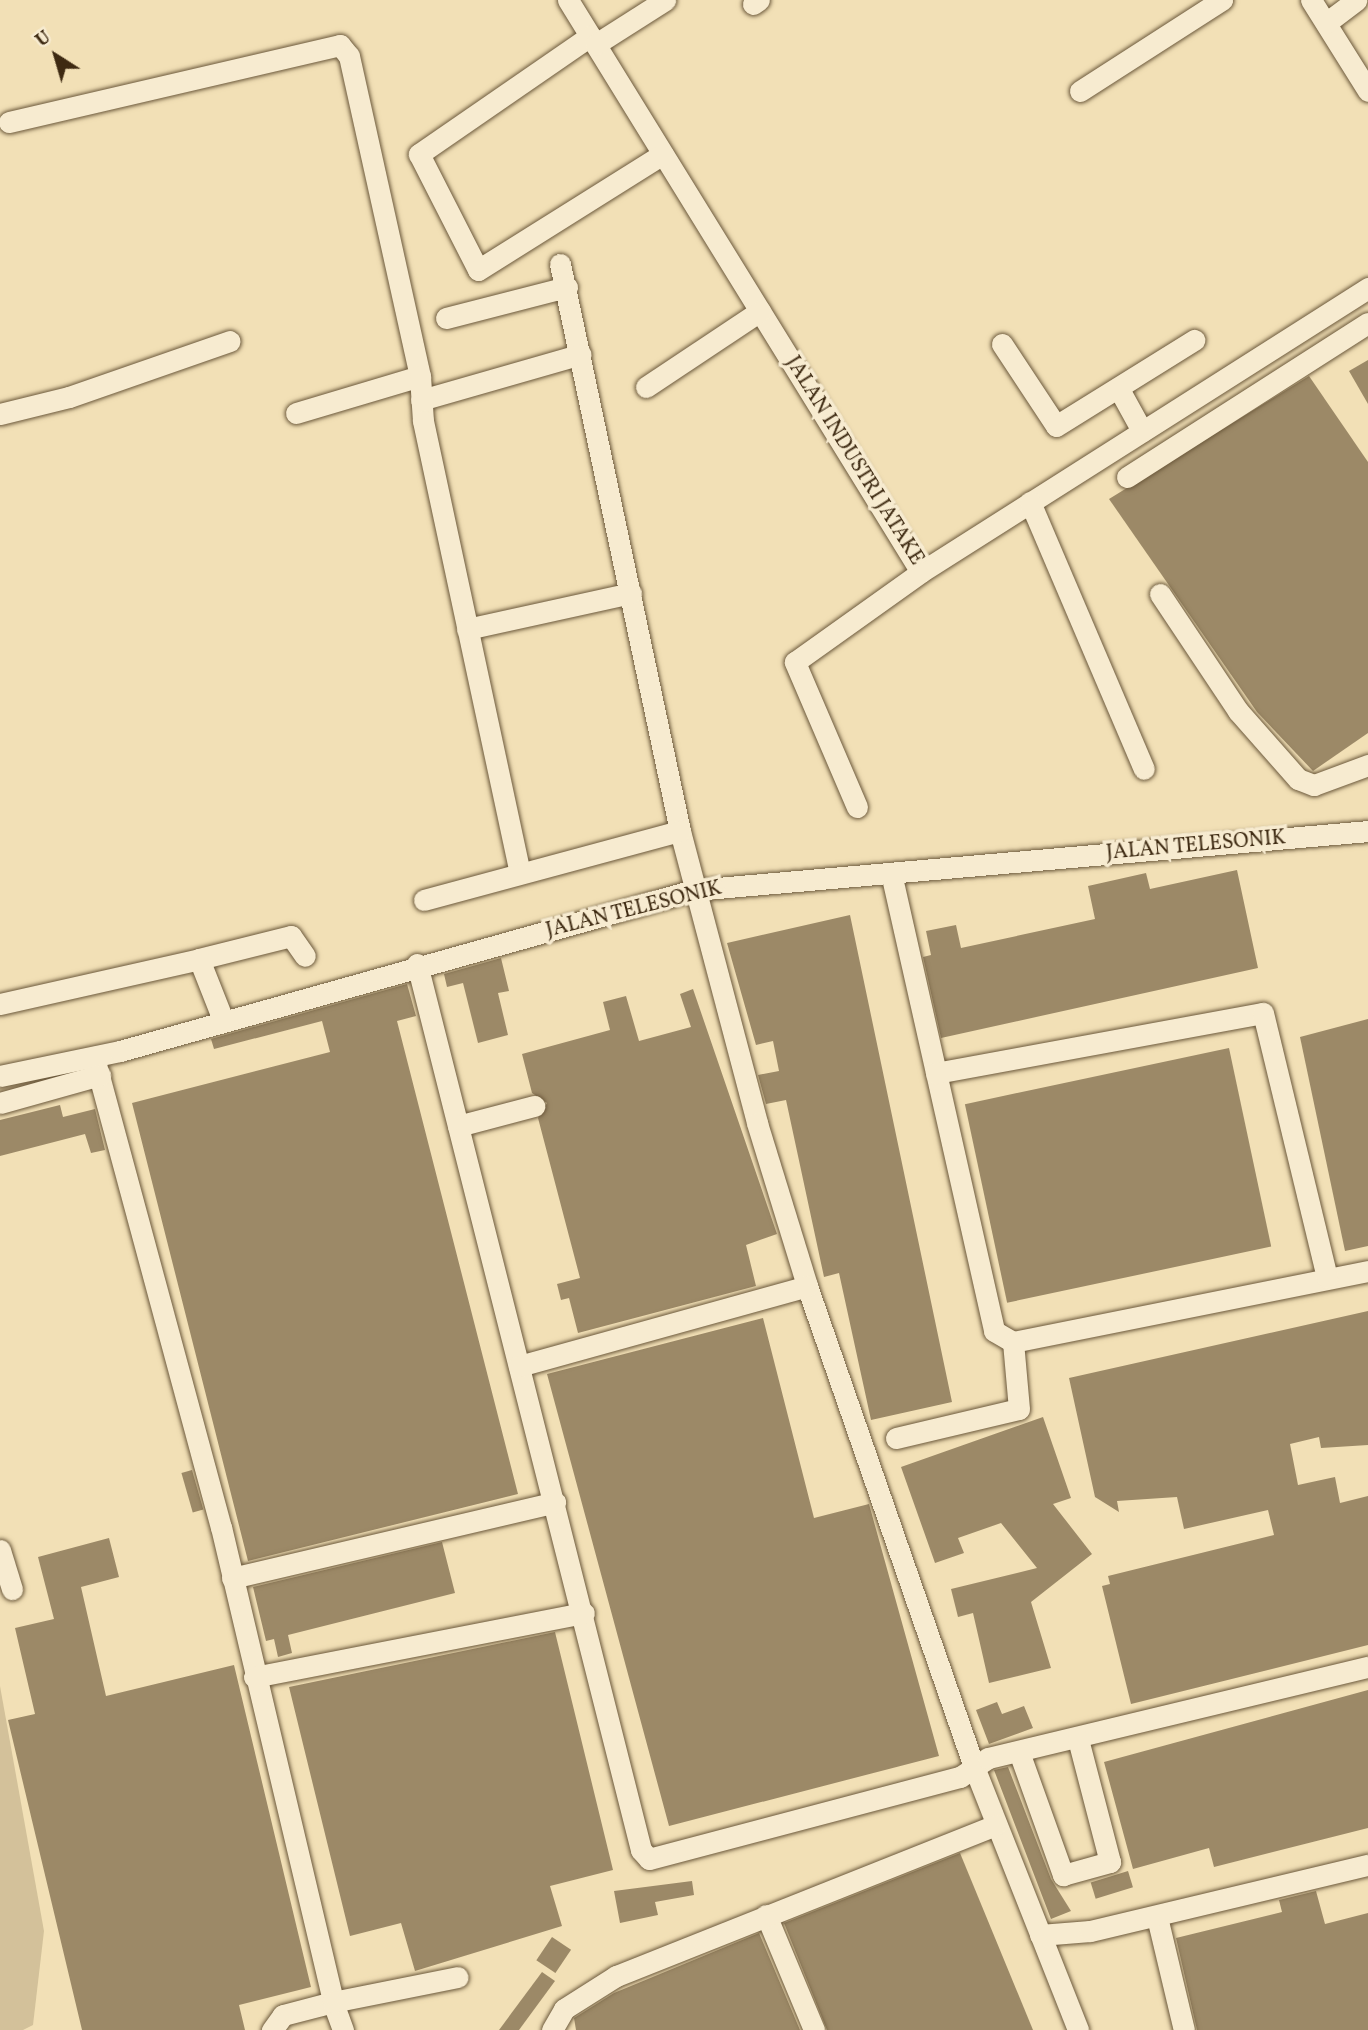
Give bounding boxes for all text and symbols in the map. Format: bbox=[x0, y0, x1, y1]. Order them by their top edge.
north arrow bbox=[21, 21, 91, 91]
text: U bbox=[30, 25, 56, 54]
street label: JALAN INDUSTRI JATAKE bbox=[779, 352, 929, 570]
street label: JALAN TELESONIK bbox=[1105, 826, 1287, 866]
street label: JALAN TELESONIK bbox=[543, 876, 725, 944]

